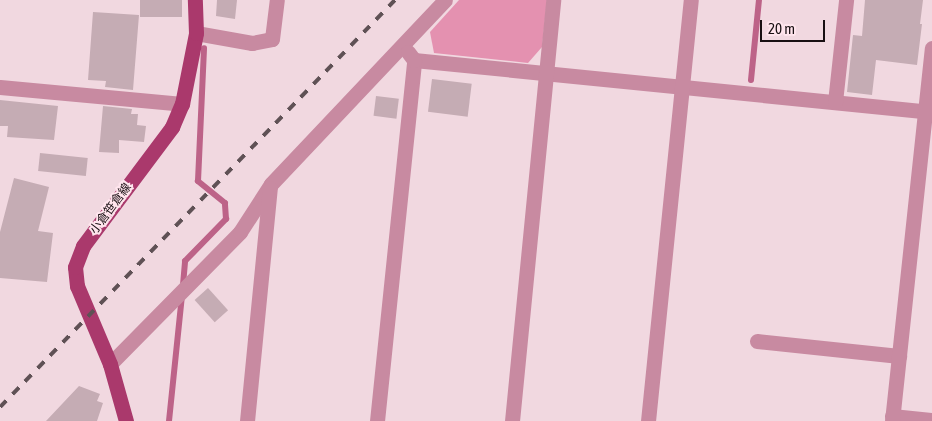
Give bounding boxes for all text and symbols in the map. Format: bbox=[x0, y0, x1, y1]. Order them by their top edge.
scale bar bbox=[762, 10, 827, 42]
text: 20 m bbox=[768, 20, 795, 37]
street label: 小倉笹倉線 bbox=[87, 181, 135, 237]

